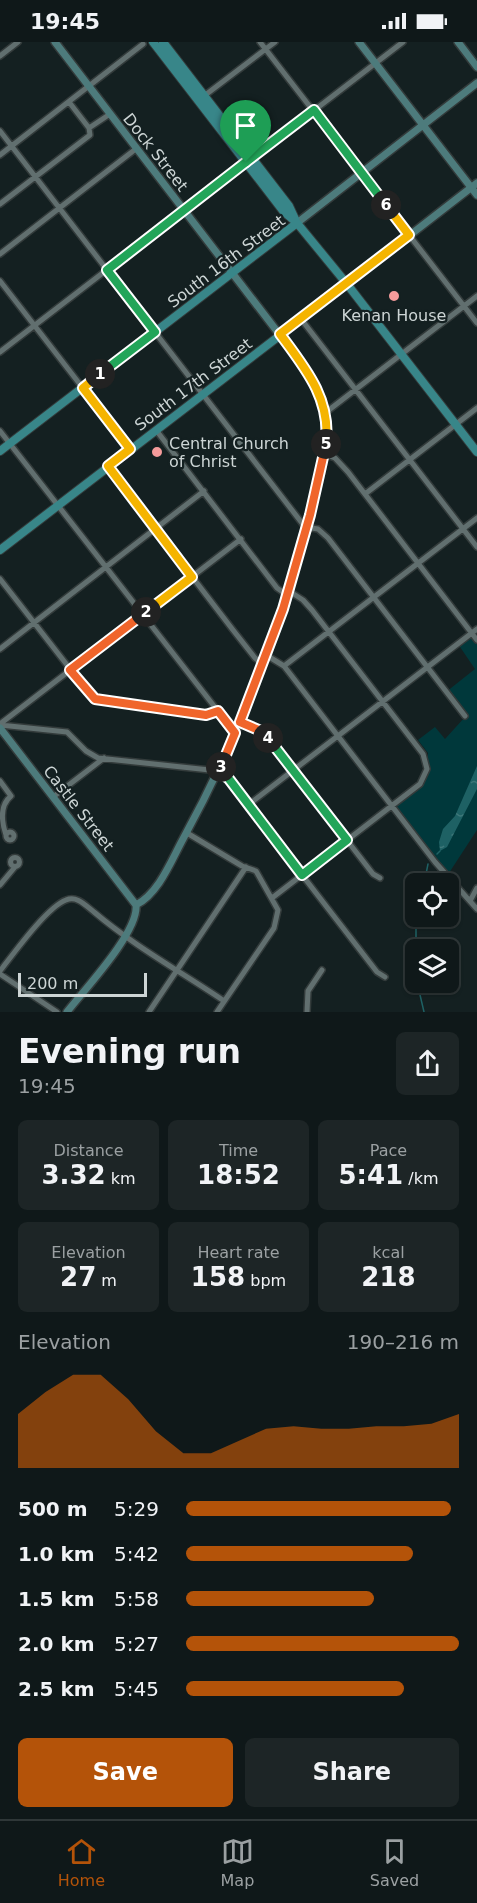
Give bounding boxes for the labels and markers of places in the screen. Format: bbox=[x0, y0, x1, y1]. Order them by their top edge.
pin bbox=[220, 100, 271, 162]
pin: 6 bbox=[371, 190, 401, 220]
marker: Kenan House bbox=[387, 289, 401, 303]
place label: Kenan House bbox=[342, 306, 446, 325]
pin: 1 bbox=[85, 359, 115, 389]
pin: 5 bbox=[311, 429, 341, 459]
place label: Central Church of Christ bbox=[169, 434, 289, 471]
marker: Central Church of Christ bbox=[150, 445, 164, 459]
pin: 2 bbox=[131, 597, 161, 627]
pin: 4 bbox=[253, 723, 283, 753]
pin: 3 bbox=[206, 752, 236, 782]

